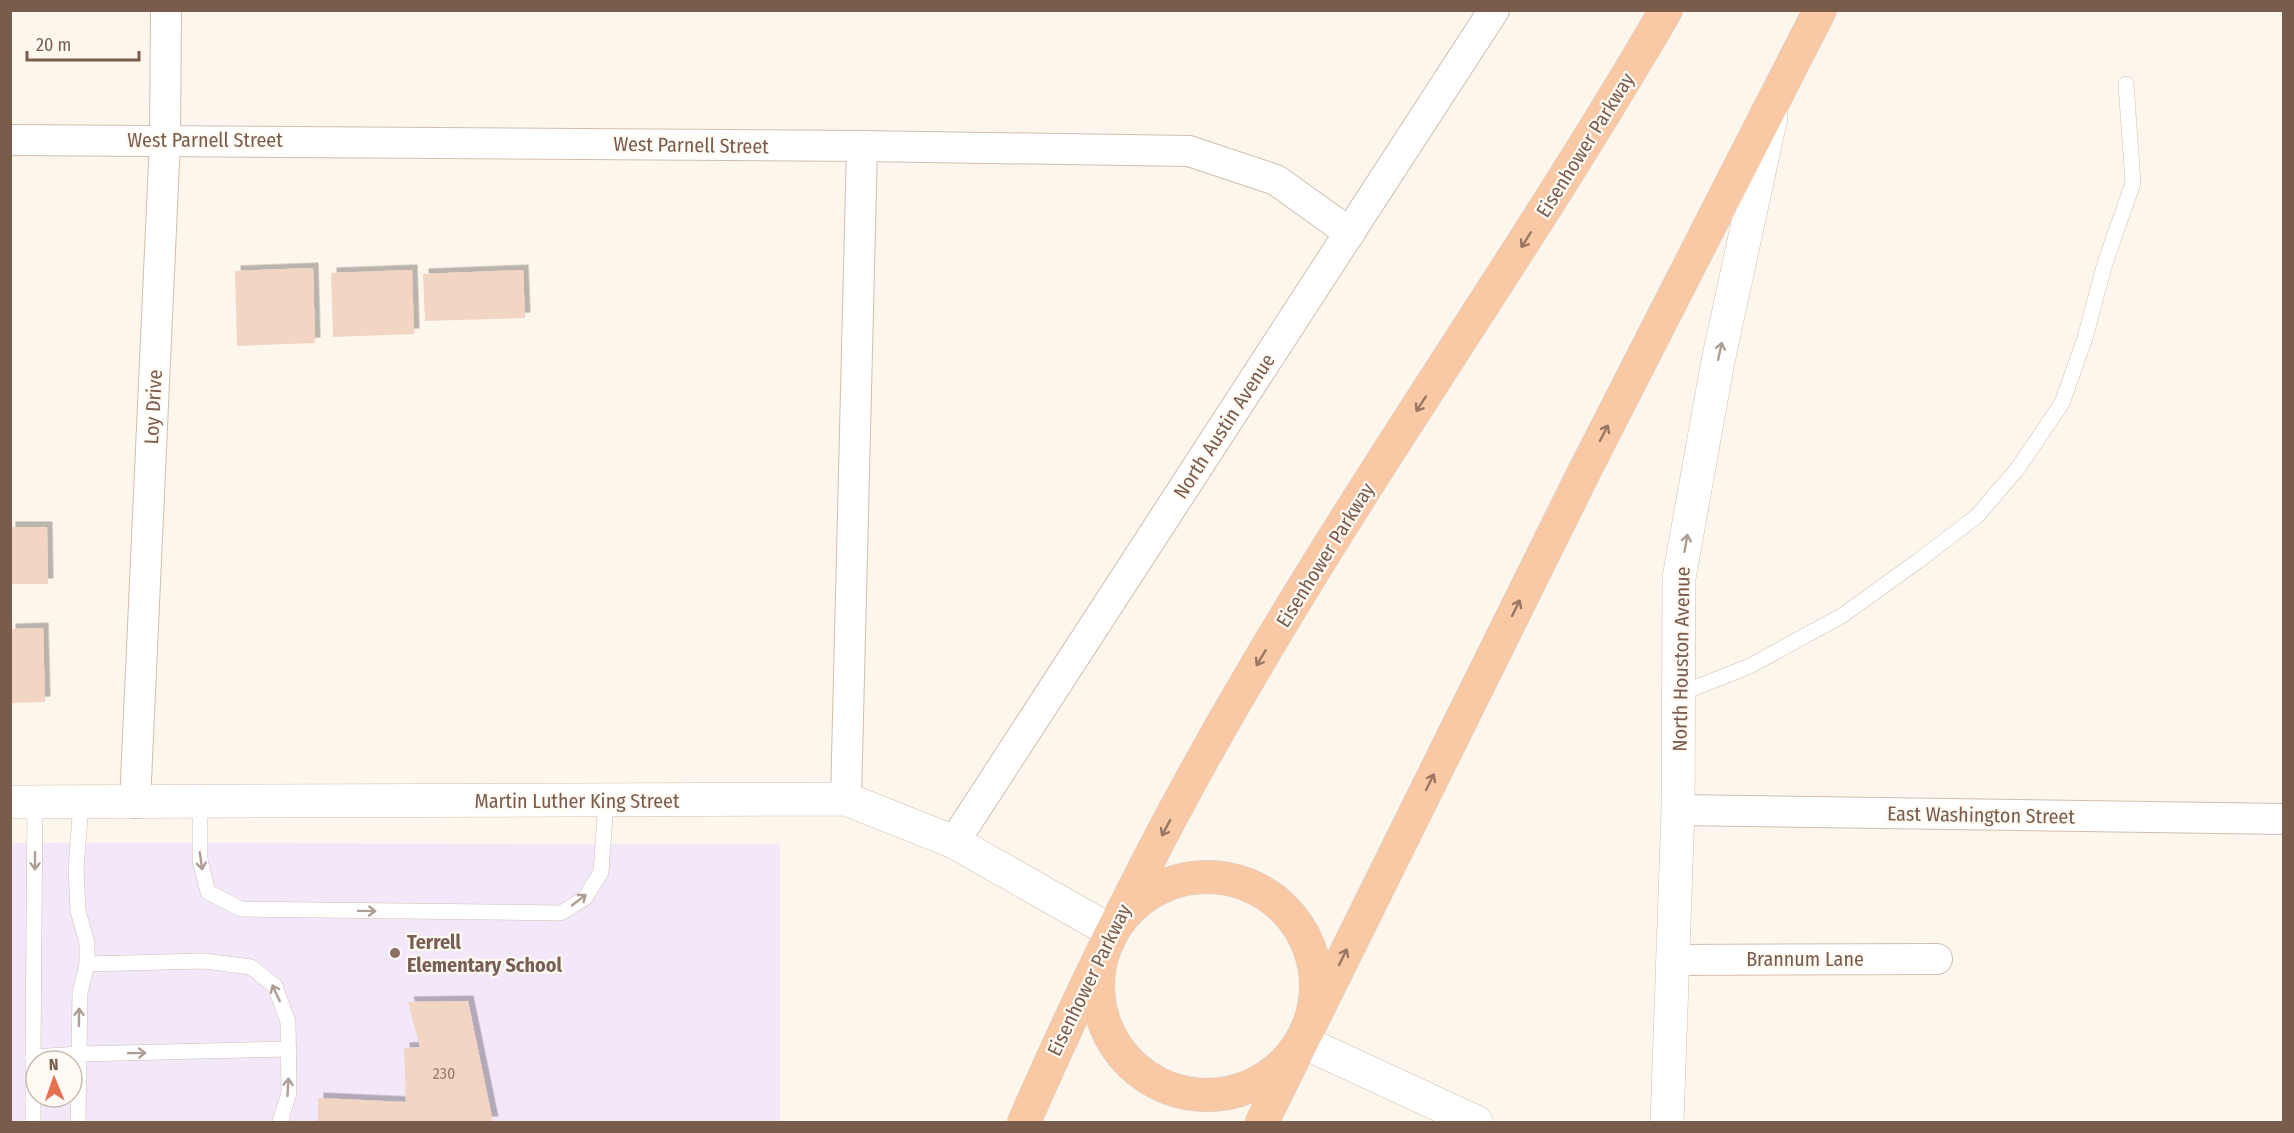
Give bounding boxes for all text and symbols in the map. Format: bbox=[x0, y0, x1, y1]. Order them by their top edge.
scale bar bbox=[27, 24, 140, 62]
text: 20 m bbox=[36, 34, 71, 56]
street label: Eisenhower Parkway bbox=[1531, 68, 1639, 222]
street label: West Parnell Street bbox=[127, 128, 283, 152]
street label: West Parnell Street bbox=[613, 132, 769, 158]
one-way arrow bbox=[1519, 231, 1531, 248]
one-way arrow bbox=[1715, 341, 1726, 361]
street label: North Austin Avenue bbox=[1168, 349, 1280, 503]
street label: Loy Drive bbox=[139, 369, 167, 445]
one-way arrow bbox=[1414, 395, 1426, 412]
one-way arrow bbox=[1598, 424, 1610, 442]
street label: Eisenhower Parkway bbox=[1271, 478, 1379, 632]
one-way arrow bbox=[1680, 533, 1691, 553]
street label: North Houston Avenue bbox=[1667, 566, 1695, 752]
one-way arrow bbox=[1511, 599, 1523, 617]
one-way arrow bbox=[1254, 649, 1266, 666]
one-way arrow bbox=[1424, 774, 1436, 792]
street label: Martin Luther King Street bbox=[475, 789, 680, 813]
street label: East Washington Street bbox=[1887, 801, 2076, 829]
one-way arrow bbox=[1160, 819, 1172, 836]
one-way arrow bbox=[29, 851, 41, 871]
one-way arrow bbox=[196, 851, 207, 871]
one-way arrow bbox=[571, 894, 587, 907]
street label: Eisenhower Parkway bbox=[1042, 900, 1136, 1060]
one-way arrow bbox=[357, 905, 377, 917]
place label: Terrell Elementary School bbox=[407, 930, 562, 977]
marker: Terrell Elementary School bbox=[388, 946, 402, 960]
street label: Brannum Lane bbox=[1746, 947, 1864, 971]
one-way arrow bbox=[1337, 949, 1349, 966]
one-way arrow bbox=[270, 985, 282, 1003]
one-way arrow bbox=[74, 1007, 85, 1027]
one-way arrow bbox=[127, 1047, 147, 1059]
north arrow bbox=[24, 1049, 84, 1109]
text: N bbox=[48, 1055, 59, 1074]
house number: 230 bbox=[433, 1064, 455, 1083]
one-way arrow bbox=[283, 1077, 294, 1097]

